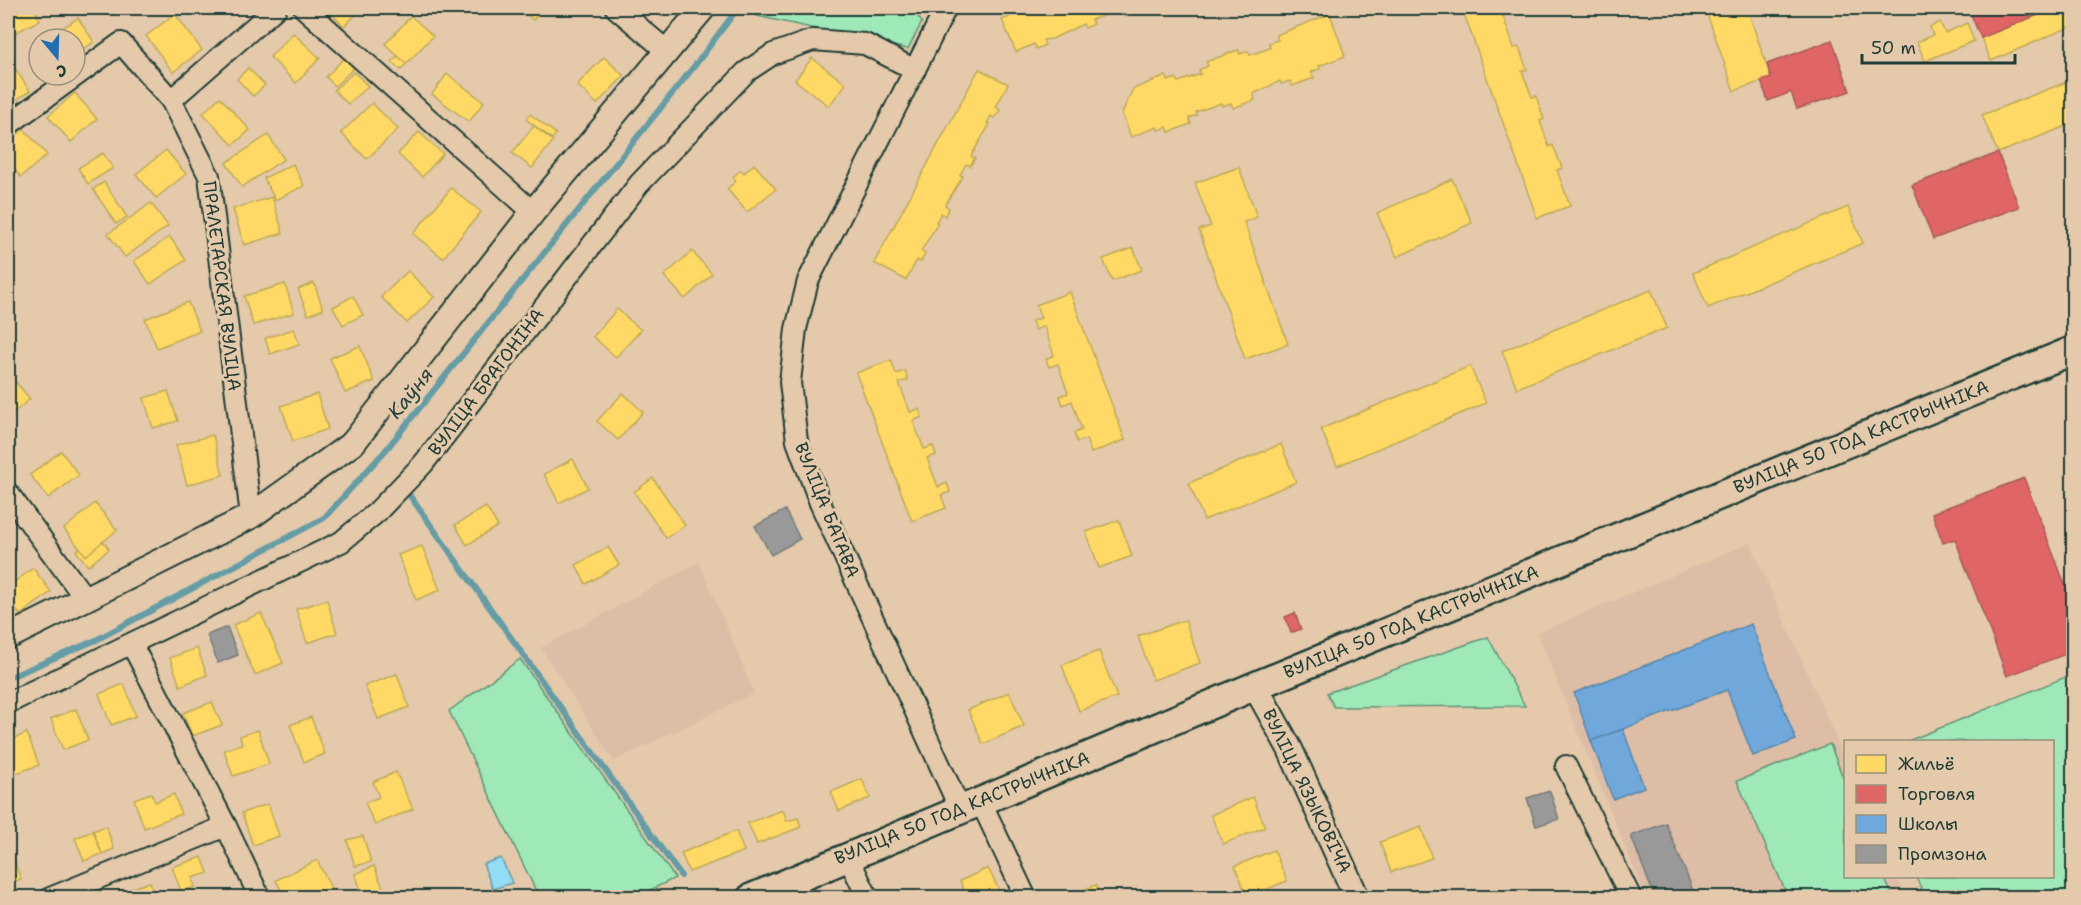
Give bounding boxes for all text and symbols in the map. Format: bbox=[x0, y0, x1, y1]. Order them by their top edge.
north arrow bbox=[27, 27, 87, 87]
scale bar bbox=[1862, 27, 2015, 65]
text: 50 m bbox=[1871, 36, 1916, 60]
text: С bbox=[53, 59, 70, 82]
street label: ПРАЛЕТАРСКАЯ ВУЛІЦА bbox=[197, 180, 247, 392]
street label: ВУЛІЦА БРАГОНІНА bbox=[423, 303, 549, 461]
water label: Каўня bbox=[381, 362, 439, 424]
street label: ВУЛІЦА 50 ГОД КАСТРЫЧНІКА bbox=[1730, 375, 1992, 499]
street label: ВУЛІЦА БАТАВА bbox=[789, 439, 865, 581]
street label: ВУЛІЦА 50 ГОД КАСТРЫЧНІКА bbox=[1280, 560, 1542, 684]
street label: ВУЛІЦА ЯЗЫКОВІЧА bbox=[1257, 705, 1357, 877]
legend bbox=[1844, 740, 2054, 878]
street label: ВУЛІЦА 50 ГОД КАСТРЫЧНІКА bbox=[831, 746, 1093, 870]
text: Жильё bbox=[1898, 752, 1955, 776]
text: Торговля bbox=[1898, 782, 1976, 806]
text: Школы bbox=[1898, 812, 1958, 836]
text: Промзона bbox=[1898, 842, 1987, 866]

